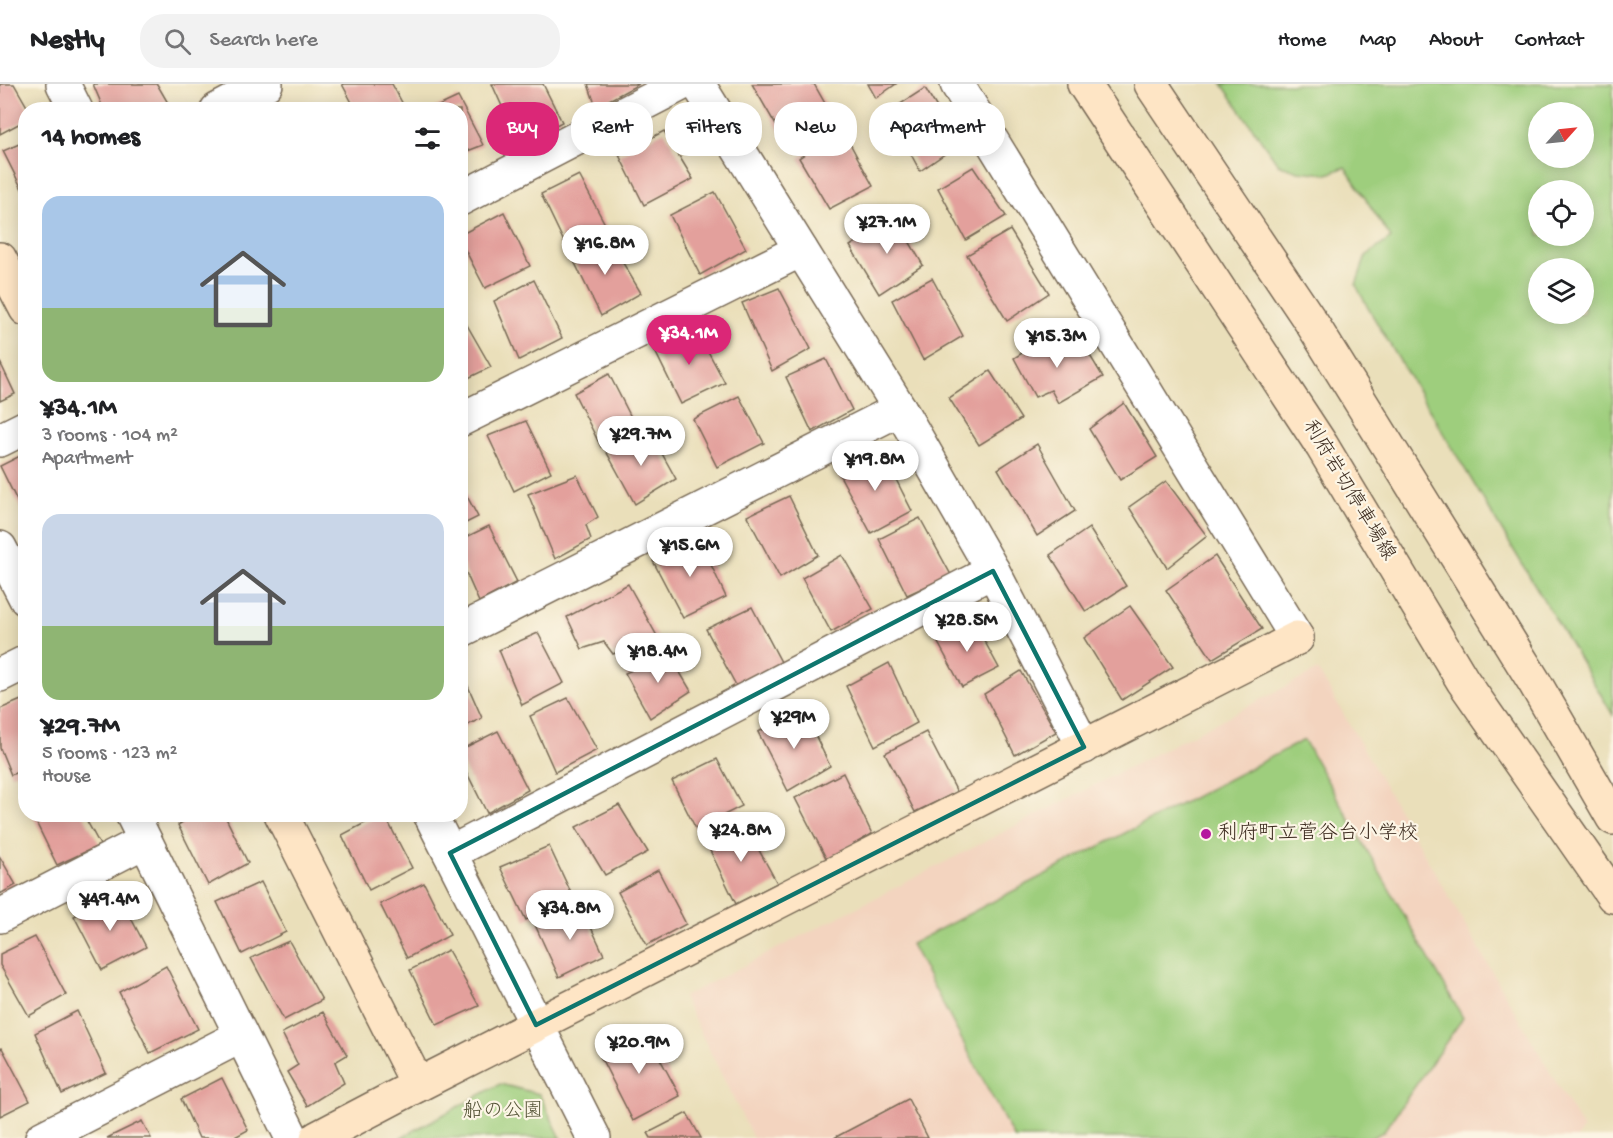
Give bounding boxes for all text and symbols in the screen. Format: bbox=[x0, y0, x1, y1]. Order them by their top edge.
search box bbox=[140, 14, 560, 68]
text: Nestly bbox=[30, 25, 104, 58]
icon: search bbox=[161, 25, 194, 58]
text: Search here bbox=[209, 28, 318, 54]
text: Home bbox=[1278, 29, 1326, 54]
text: Map bbox=[1359, 29, 1396, 54]
text: About bbox=[1429, 29, 1482, 54]
text: Contact bbox=[1515, 29, 1583, 54]
chip: Buy bbox=[486, 102, 559, 156]
chip: Rent bbox=[571, 102, 653, 156]
chip: Filters bbox=[665, 102, 762, 156]
chip: New bbox=[774, 102, 857, 156]
chip: Apartment bbox=[869, 102, 1005, 156]
north arrow bbox=[1528, 102, 1594, 168]
map controls bbox=[1528, 102, 1594, 324]
icon: filters bbox=[411, 122, 444, 155]
text: 14 homes bbox=[42, 123, 140, 154]
button: locate bbox=[1528, 180, 1594, 246]
pin: ¥27.1M bbox=[838, 204, 936, 255]
text: ¥27.1M bbox=[858, 212, 916, 235]
pin: ¥16.8M bbox=[556, 225, 654, 276]
text: ¥16.8M bbox=[576, 233, 634, 256]
icon: home bbox=[189, 235, 297, 343]
button: layers bbox=[1528, 258, 1594, 324]
pin: ¥34.1M bbox=[640, 315, 738, 366]
pin: ¥15.3M bbox=[1008, 318, 1106, 369]
text: ¥34.1M bbox=[660, 323, 718, 346]
text: ¥15.3M bbox=[1028, 326, 1086, 349]
text: ¥34.1M bbox=[42, 394, 117, 425]
street label: 利府岩切停車場線 bbox=[1297, 415, 1401, 565]
pin: ¥29.7M bbox=[592, 416, 690, 467]
text: ¥29.7M bbox=[611, 424, 671, 447]
text: 3 rooms · 104 m² bbox=[42, 425, 178, 448]
pin: ¥19.8M bbox=[826, 441, 924, 492]
text: Apartment bbox=[42, 448, 132, 471]
text: ¥19.8M bbox=[846, 449, 904, 472]
pin: ¥15.6M bbox=[641, 527, 739, 578]
text: ¥15.6M bbox=[661, 535, 719, 558]
icon: home bbox=[189, 553, 297, 661]
pin: ¥28.5M bbox=[918, 602, 1016, 653]
text: ¥28.5M bbox=[937, 610, 997, 633]
pin: ¥18.4M bbox=[609, 633, 707, 684]
text: ¥18.4M bbox=[629, 641, 687, 664]
pin: ¥29M bbox=[758, 699, 830, 750]
text: ¥29M bbox=[773, 707, 815, 730]
text: ¥29.7M bbox=[42, 712, 120, 743]
text: 5 rooms · 123 m² bbox=[42, 743, 178, 766]
text: House bbox=[42, 766, 91, 789]
pin: ¥24.8M bbox=[692, 812, 790, 863]
text: ¥24.8M bbox=[711, 820, 771, 843]
place label: 利府町立菅谷台小学校 bbox=[1218, 821, 1418, 846]
marker: 利府町立菅谷台小学校 bbox=[1199, 827, 1213, 841]
pin: ¥49.4M bbox=[61, 881, 159, 932]
text: ¥49.4M bbox=[81, 889, 139, 912]
pin: ¥34.8M bbox=[521, 890, 619, 941]
text: ¥34.8M bbox=[540, 898, 600, 921]
pin: ¥20.9M bbox=[590, 1024, 688, 1075]
text: ¥20.9M bbox=[609, 1032, 669, 1055]
park label: 船の公園 bbox=[463, 1099, 543, 1124]

